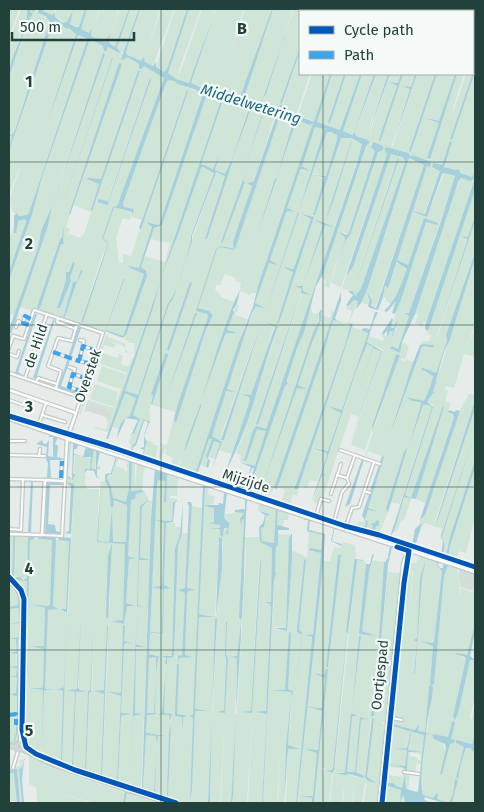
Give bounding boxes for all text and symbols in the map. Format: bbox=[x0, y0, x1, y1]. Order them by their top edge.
scale bar bbox=[12, 10, 135, 42]
legend bbox=[299, 10, 474, 75]
text: 500 m bbox=[20, 18, 61, 36]
text: B bbox=[237, 19, 247, 38]
text: Cycle path bbox=[344, 21, 414, 39]
text: Path bbox=[344, 46, 374, 64]
text: 1 bbox=[25, 72, 33, 91]
water label: Middelwetering bbox=[199, 80, 303, 128]
text: 2 bbox=[25, 234, 33, 253]
street label: de Hild bbox=[21, 322, 51, 370]
street label: Overstek bbox=[71, 346, 105, 405]
text: 3 bbox=[24, 397, 33, 416]
street label: Mijzijde bbox=[220, 465, 272, 497]
text: 4 bbox=[24, 559, 34, 578]
street label: Oortjespad bbox=[368, 639, 392, 711]
text: 5 bbox=[25, 721, 34, 740]

